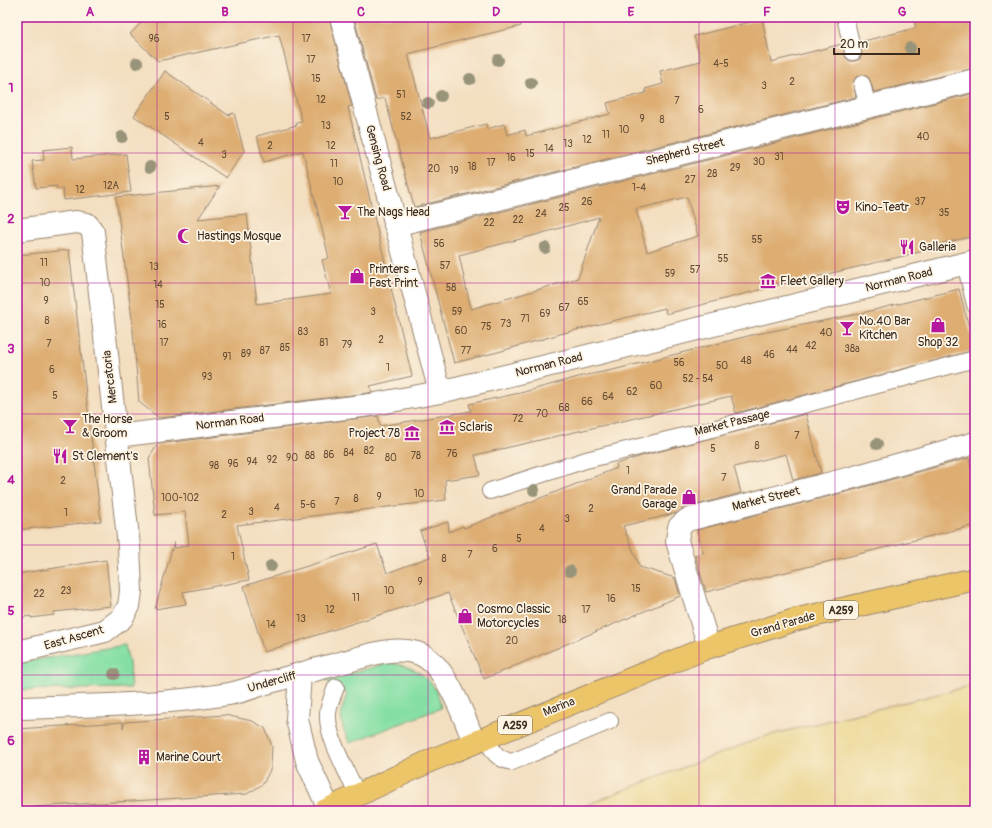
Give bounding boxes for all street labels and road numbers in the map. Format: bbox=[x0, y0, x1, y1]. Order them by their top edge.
street label: Gensing Road bbox=[362, 123, 394, 193]
street label: Shepherd Street bbox=[644, 135, 726, 169]
street label: Norman Road bbox=[864, 264, 934, 296]
street label: Mercatoria bbox=[99, 349, 121, 404]
street label: Norman Road bbox=[514, 349, 584, 381]
street label: Market Passage bbox=[693, 406, 771, 440]
street label: Norman Road bbox=[195, 410, 265, 434]
street label: Market Street bbox=[731, 483, 802, 515]
road number: A259 bbox=[824, 601, 858, 619]
street label: Grand Parade bbox=[749, 609, 817, 641]
street label: East Ascent bbox=[43, 622, 106, 654]
street label: Undercliff bbox=[246, 668, 298, 696]
street label: Marina bbox=[541, 694, 577, 720]
road number: A259 bbox=[498, 716, 532, 734]

